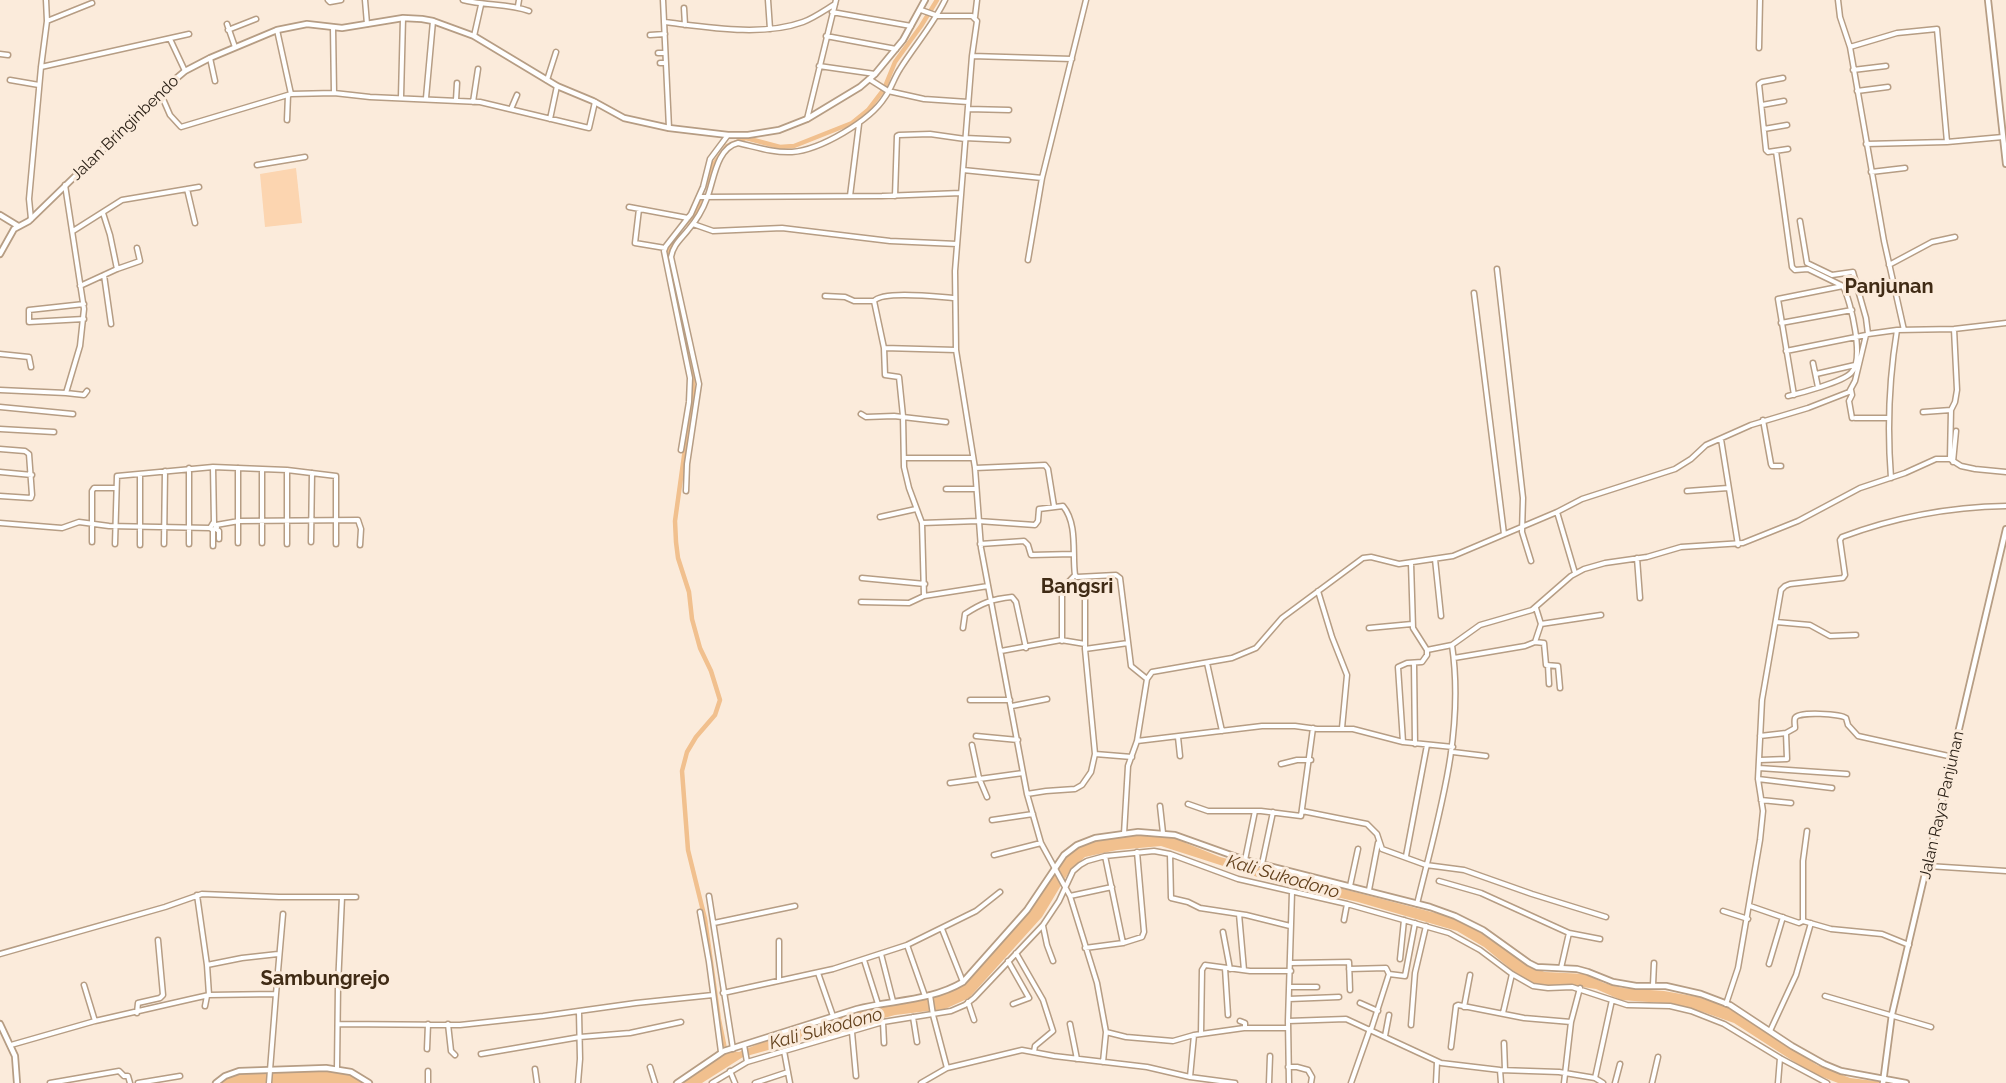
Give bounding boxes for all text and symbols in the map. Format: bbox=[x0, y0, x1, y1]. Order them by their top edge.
street label: Jalan Bringinbendo bbox=[67, 72, 183, 184]
district label: Panjunan bbox=[1844, 275, 1934, 299]
district label: Bangsri bbox=[1041, 575, 1113, 599]
street label: Jalan Raya Panjunan bbox=[1916, 729, 1968, 881]
water label: Kali Sukodono bbox=[1224, 851, 1342, 903]
district label: Sambungrejo bbox=[260, 967, 390, 991]
water label: Kali Sukodono bbox=[767, 1004, 885, 1054]

